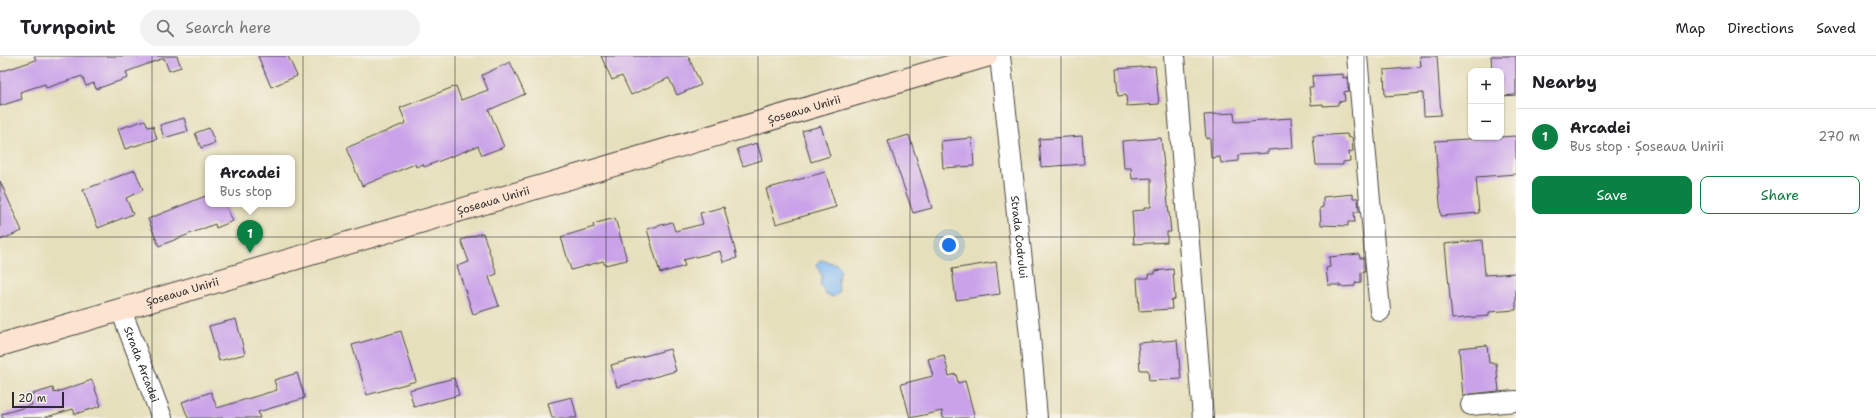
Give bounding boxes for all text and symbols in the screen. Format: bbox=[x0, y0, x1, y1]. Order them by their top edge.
search box bbox=[140, 10, 420, 46]
text: Turnpoint bbox=[20, 15, 116, 40]
icon: search bbox=[154, 17, 176, 39]
text: Search here bbox=[186, 18, 271, 38]
text: Map bbox=[1676, 19, 1706, 37]
text: Directions bbox=[1728, 19, 1794, 37]
text: Saved bbox=[1816, 19, 1856, 37]
map controls bbox=[1468, 68, 1504, 140]
button: + bbox=[1468, 68, 1504, 104]
text: Nearby bbox=[1532, 71, 1597, 93]
street label: Șoseaua Unirii bbox=[766, 91, 842, 127]
button: − bbox=[1468, 104, 1504, 140]
text: Arcadei bbox=[1570, 118, 1631, 138]
text: 1 bbox=[1542, 128, 1548, 145]
text: 270 m bbox=[1818, 128, 1860, 145]
text: Bus stop · Șoseaua Unirii bbox=[1570, 138, 1724, 155]
popup bbox=[205, 155, 295, 207]
text: Arcadei bbox=[220, 163, 280, 183]
button: Save bbox=[1532, 176, 1692, 214]
button: Share bbox=[1700, 176, 1860, 214]
text: Bus stop bbox=[220, 183, 272, 200]
street label: Șoseaua Unirii bbox=[455, 183, 532, 218]
street label: Strada Codrului bbox=[1007, 195, 1031, 279]
pin: 1 bbox=[237, 220, 263, 253]
your location bbox=[939, 235, 959, 255]
street label: Șoseaua Unirii bbox=[144, 274, 221, 309]
street label: Strada Arcadei bbox=[120, 324, 163, 404]
scale bar bbox=[12, 390, 64, 409]
text: 20 m bbox=[18, 391, 46, 406]

